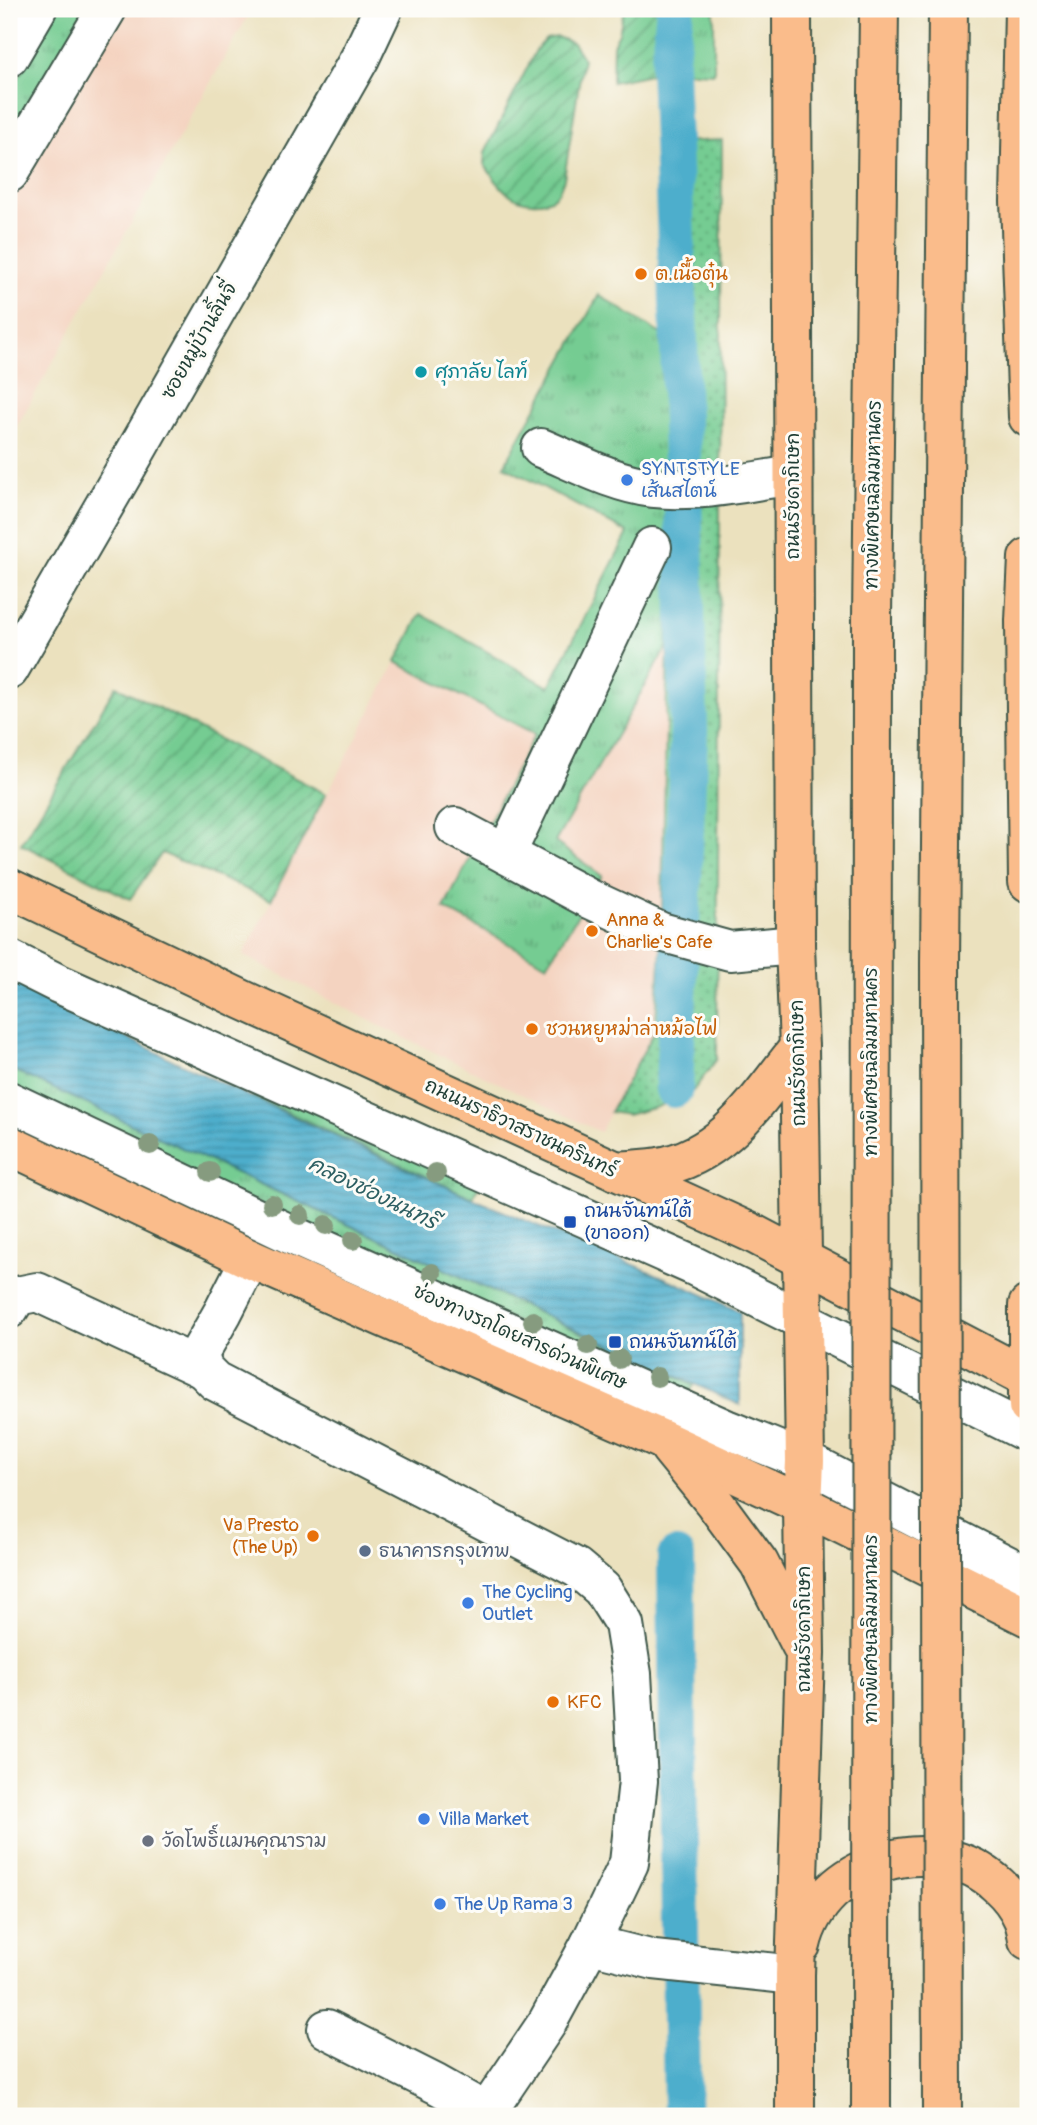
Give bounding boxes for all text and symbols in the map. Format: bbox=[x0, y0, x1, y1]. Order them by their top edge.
place label: ต.เนื้อตุ๋น bbox=[655, 257, 728, 288]
marker: ต.เนื้อตุ๋น bbox=[633, 266, 649, 282]
street label: ซอยหมู่บ้านลิ้นจี่ bbox=[151, 275, 244, 405]
place label: ศุภาลัย ไลท์ bbox=[435, 359, 528, 386]
marker: ศุภาลัย ไลท์ bbox=[413, 364, 429, 380]
street label: ทางพิเศษเฉลิมมหานคร bbox=[859, 400, 887, 590]
street label: ถนนรัชดาภิเษก bbox=[781, 433, 805, 559]
place label: SYNTSTYLE เส้นสไตน์ bbox=[641, 457, 740, 503]
marker: SYNTSTYLE เส้นสไตน์ bbox=[619, 472, 635, 488]
place label: Anna & Charlie's Cafe bbox=[606, 908, 713, 954]
marker: Anna & Charlie's Cafe bbox=[584, 923, 600, 939]
street label: ทางพิเศษเฉลิมมหานคร bbox=[859, 967, 883, 1157]
street label: ถนนรัชดาภิเษก bbox=[785, 999, 811, 1127]
place label: ชวนหยูหม่าล่าหม้อไฟ bbox=[546, 1016, 717, 1043]
marker: ชวนหยูหม่าล่าหม้อไฟ bbox=[524, 1021, 540, 1037]
street label: ถนนนราธิวาสราชนครินทร์ bbox=[421, 1072, 622, 1183]
water label: คลองช่องนนทรี bbox=[304, 1150, 446, 1238]
place label: ถนนจันทน์ใต้ (ขาออก) bbox=[584, 1198, 692, 1245]
marker: ถนนจันทน์ใต้ (ขาออก) bbox=[562, 1214, 578, 1230]
street label: ช่องทางรถโดยสารด่วนพิเศษ bbox=[409, 1278, 632, 1395]
place label: ถนนจันทน์ใต้ bbox=[629, 1329, 737, 1354]
marker: ถนนจันทน์ใต้ bbox=[607, 1334, 623, 1350]
place label: Va Presto (The Up) bbox=[222, 1513, 299, 1559]
marker: Va Presto (The Up) bbox=[305, 1528, 321, 1544]
street label: ทางพิเศษเฉลิมมหานคร bbox=[859, 1534, 883, 1724]
place label: ธนาคารกรุงเทพ bbox=[379, 1539, 510, 1565]
marker: ธนาคารกรุงเทพ bbox=[357, 1543, 373, 1559]
street label: ถนนรัชดาภิเษก bbox=[792, 1566, 816, 1692]
place label: The Cycling Outlet bbox=[482, 1580, 572, 1626]
marker: The Cycling Outlet bbox=[460, 1595, 476, 1611]
place label: KFC bbox=[567, 1690, 602, 1714]
marker: KFC bbox=[545, 1694, 561, 1710]
place label: Villa Market bbox=[438, 1807, 529, 1831]
marker: Villa Market bbox=[416, 1811, 432, 1827]
place label: วัดโพธิ์แมนคุณาราม bbox=[162, 1824, 327, 1855]
marker: วัดโพธิ์แมนคุณาราม bbox=[140, 1833, 156, 1849]
place label: The Up Rama 3 bbox=[454, 1892, 573, 1916]
marker: The Up Rama 3 bbox=[432, 1896, 448, 1912]

